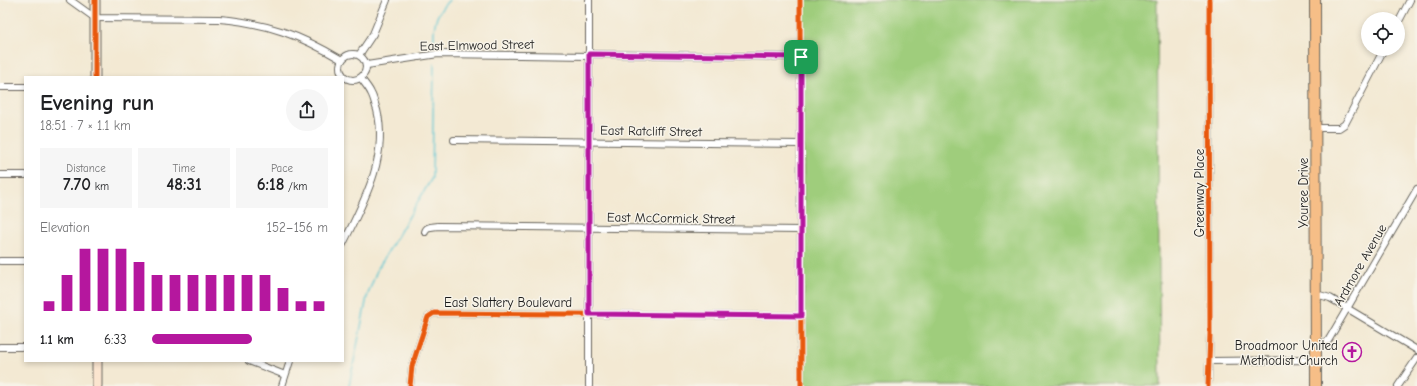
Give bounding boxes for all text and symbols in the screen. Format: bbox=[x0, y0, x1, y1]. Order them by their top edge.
map controls bbox=[1361, 12, 1405, 56]
button: locate bbox=[1361, 12, 1405, 56]
street label: East Elmwood Street bbox=[420, 36, 536, 53]
pin bbox=[784, 40, 818, 74]
icon: arrive bbox=[790, 46, 812, 68]
button: share bbox=[286, 89, 328, 131]
text: Evening run bbox=[40, 90, 154, 116]
text: 18:51 · 7 × 1.1 km bbox=[40, 118, 131, 133]
street label: East Ratcliff Street bbox=[600, 123, 703, 139]
street label: Greenway Place bbox=[1192, 148, 1207, 237]
street label: Youree Drive bbox=[1296, 157, 1311, 228]
text: Distance bbox=[66, 162, 106, 175]
text: Time bbox=[173, 162, 195, 175]
text: Pace bbox=[271, 162, 293, 175]
text: 7.70 bbox=[63, 175, 91, 194]
text: 48:31 bbox=[166, 175, 202, 194]
text: 6:18 bbox=[257, 175, 284, 194]
text: km bbox=[91, 180, 109, 193]
text: /km bbox=[284, 180, 307, 193]
street label: East McCormick Street bbox=[607, 209, 737, 227]
text: Elevation bbox=[40, 220, 90, 235]
text: 152–156 m bbox=[267, 220, 328, 235]
street label: Ardmore Avenue bbox=[1330, 221, 1390, 309]
street label: East Slattery Boulevard bbox=[444, 295, 572, 310]
text: 1.1 km bbox=[40, 332, 74, 347]
text: 6:33 bbox=[104, 332, 127, 347]
place label: Broadmoor United Methodist Church bbox=[1235, 338, 1338, 368]
church icon: Broadmoor United Methodist Church bbox=[1341, 341, 1363, 363]

